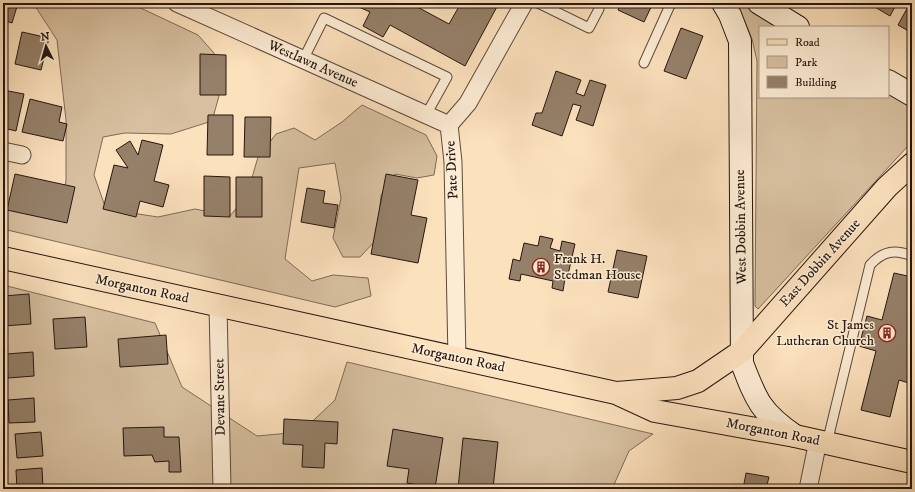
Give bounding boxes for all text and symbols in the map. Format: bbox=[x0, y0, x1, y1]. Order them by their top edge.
north arrow bbox=[26, 26, 66, 66]
legend bbox=[759, 26, 889, 98]
text: N bbox=[40, 30, 50, 44]
text: Road bbox=[795, 35, 820, 50]
street label: Westlawn Avenue bbox=[264, 36, 361, 92]
text: Park bbox=[795, 55, 817, 70]
text: Building bbox=[795, 75, 836, 90]
street label: Pate Drive bbox=[441, 140, 463, 200]
street label: West Dobbin Avenue bbox=[731, 169, 751, 286]
street label: East Dobbin Avenue bbox=[776, 215, 865, 311]
place label: Frank H. Stedman House bbox=[554, 250, 641, 284]
building icon: Frank H. Stedman House bbox=[531, 257, 551, 277]
street label: Morganton Road bbox=[94, 270, 190, 308]
place label: St James Lutheran Church bbox=[776, 316, 875, 350]
building icon: St James Lutheran Church bbox=[877, 323, 897, 343]
street label: Morganton Road bbox=[410, 339, 506, 377]
street label: Devane Street bbox=[210, 358, 230, 436]
street label: Morganton Road bbox=[725, 414, 821, 450]

